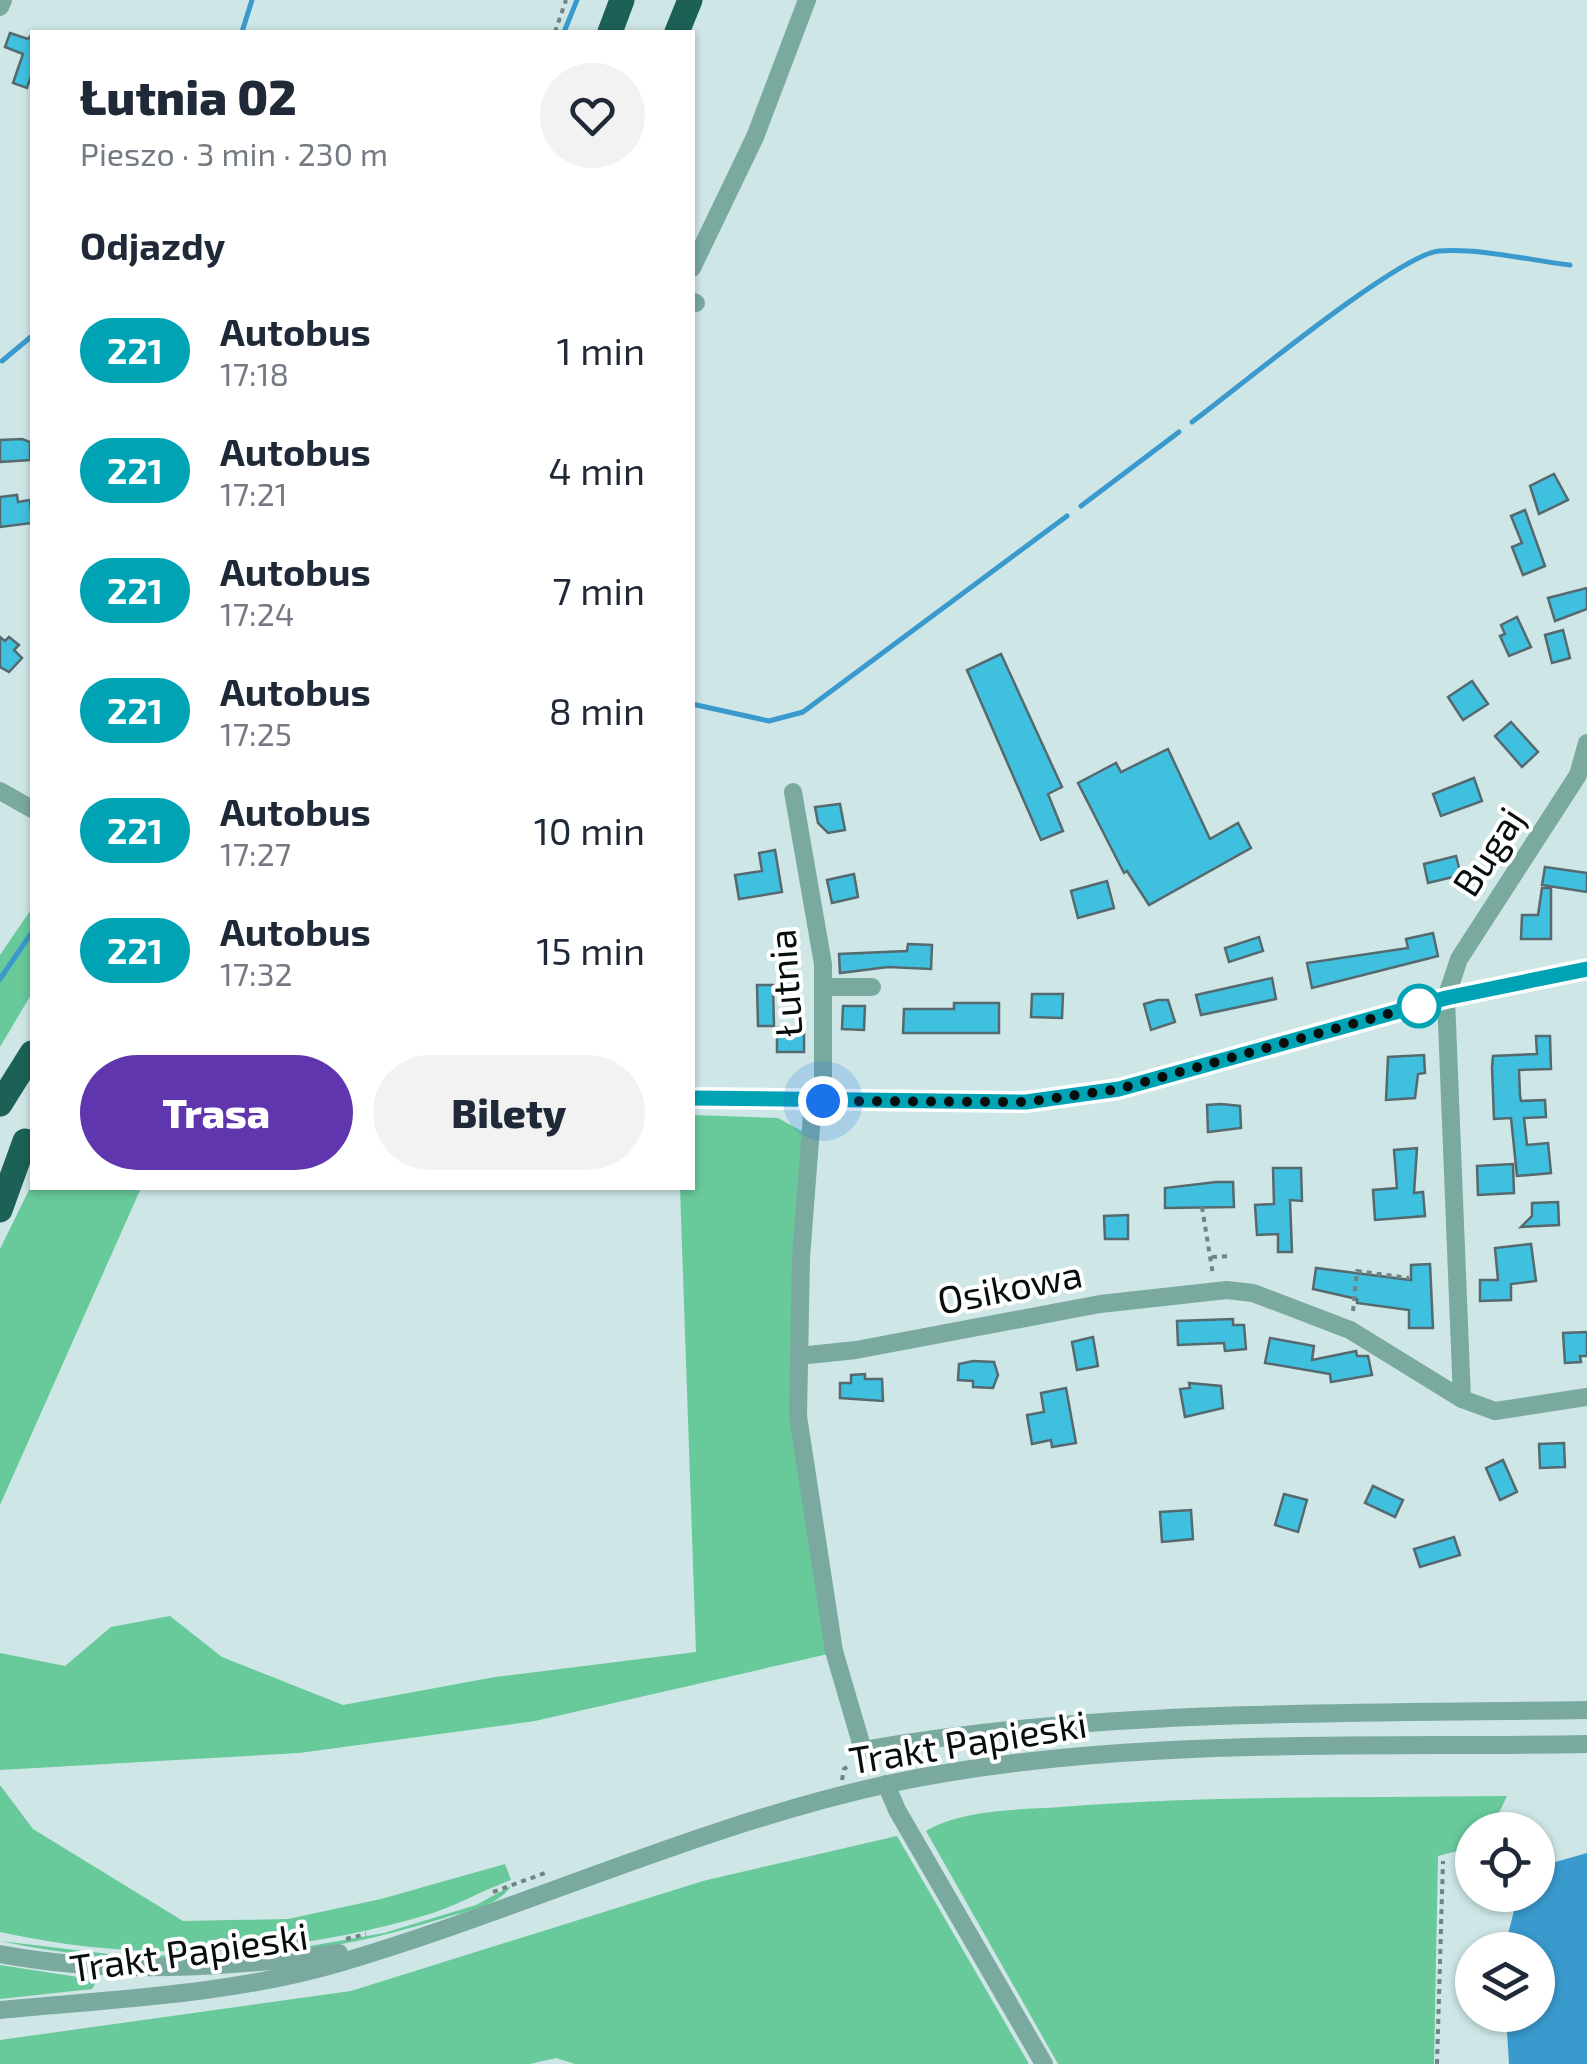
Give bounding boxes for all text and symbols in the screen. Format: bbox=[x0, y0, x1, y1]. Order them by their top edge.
button: heart bbox=[540, 63, 645, 168]
text: Łutnia 02 bbox=[80, 67, 297, 125]
text: Pieszo · 3 min · 230 m bbox=[80, 134, 388, 172]
text: Odjazdy bbox=[80, 222, 225, 268]
text: Autobus bbox=[220, 308, 371, 354]
text: 1 min bbox=[557, 327, 645, 373]
text: 221 bbox=[107, 329, 163, 371]
text: 17:18 bbox=[220, 354, 289, 392]
text: Autobus bbox=[220, 428, 371, 474]
text: 4 min bbox=[548, 447, 645, 493]
text: 221 bbox=[107, 449, 163, 491]
text: 17:21 bbox=[220, 474, 287, 512]
text: Autobus bbox=[220, 548, 371, 594]
text: 7 min bbox=[552, 567, 645, 613]
text: 221 bbox=[107, 569, 163, 611]
text: 17:24 bbox=[220, 594, 294, 632]
text: Autobus bbox=[220, 668, 371, 714]
text: 8 min bbox=[549, 687, 645, 733]
text: 221 bbox=[107, 689, 163, 731]
text: 17:25 bbox=[220, 714, 292, 752]
text: Autobus bbox=[220, 788, 371, 834]
street label: Bugaj bbox=[1442, 798, 1533, 904]
text: 10 min bbox=[534, 807, 645, 853]
text: 221 bbox=[107, 809, 163, 851]
text: 17:27 bbox=[220, 834, 291, 872]
text: Autobus bbox=[220, 908, 371, 954]
text: 15 min bbox=[536, 927, 645, 973]
street label: Łutnia bbox=[757, 928, 811, 1039]
text: 221 bbox=[107, 929, 163, 971]
text: 17:32 bbox=[220, 954, 292, 992]
unlabelled marker bbox=[1398, 985, 1440, 1027]
button: Trasa bbox=[80, 1055, 353, 1170]
button: Bilety bbox=[373, 1055, 645, 1170]
your location bbox=[798, 1076, 848, 1126]
street label: Osikowa bbox=[933, 1249, 1086, 1323]
street label: Trakt Papieski bbox=[846, 1700, 1090, 1783]
map controls bbox=[1455, 1812, 1555, 2032]
button: locate bbox=[1455, 1812, 1555, 1912]
street label: Trakt Papieski bbox=[67, 1912, 311, 1990]
button: layers bbox=[1455, 1932, 1555, 2032]

